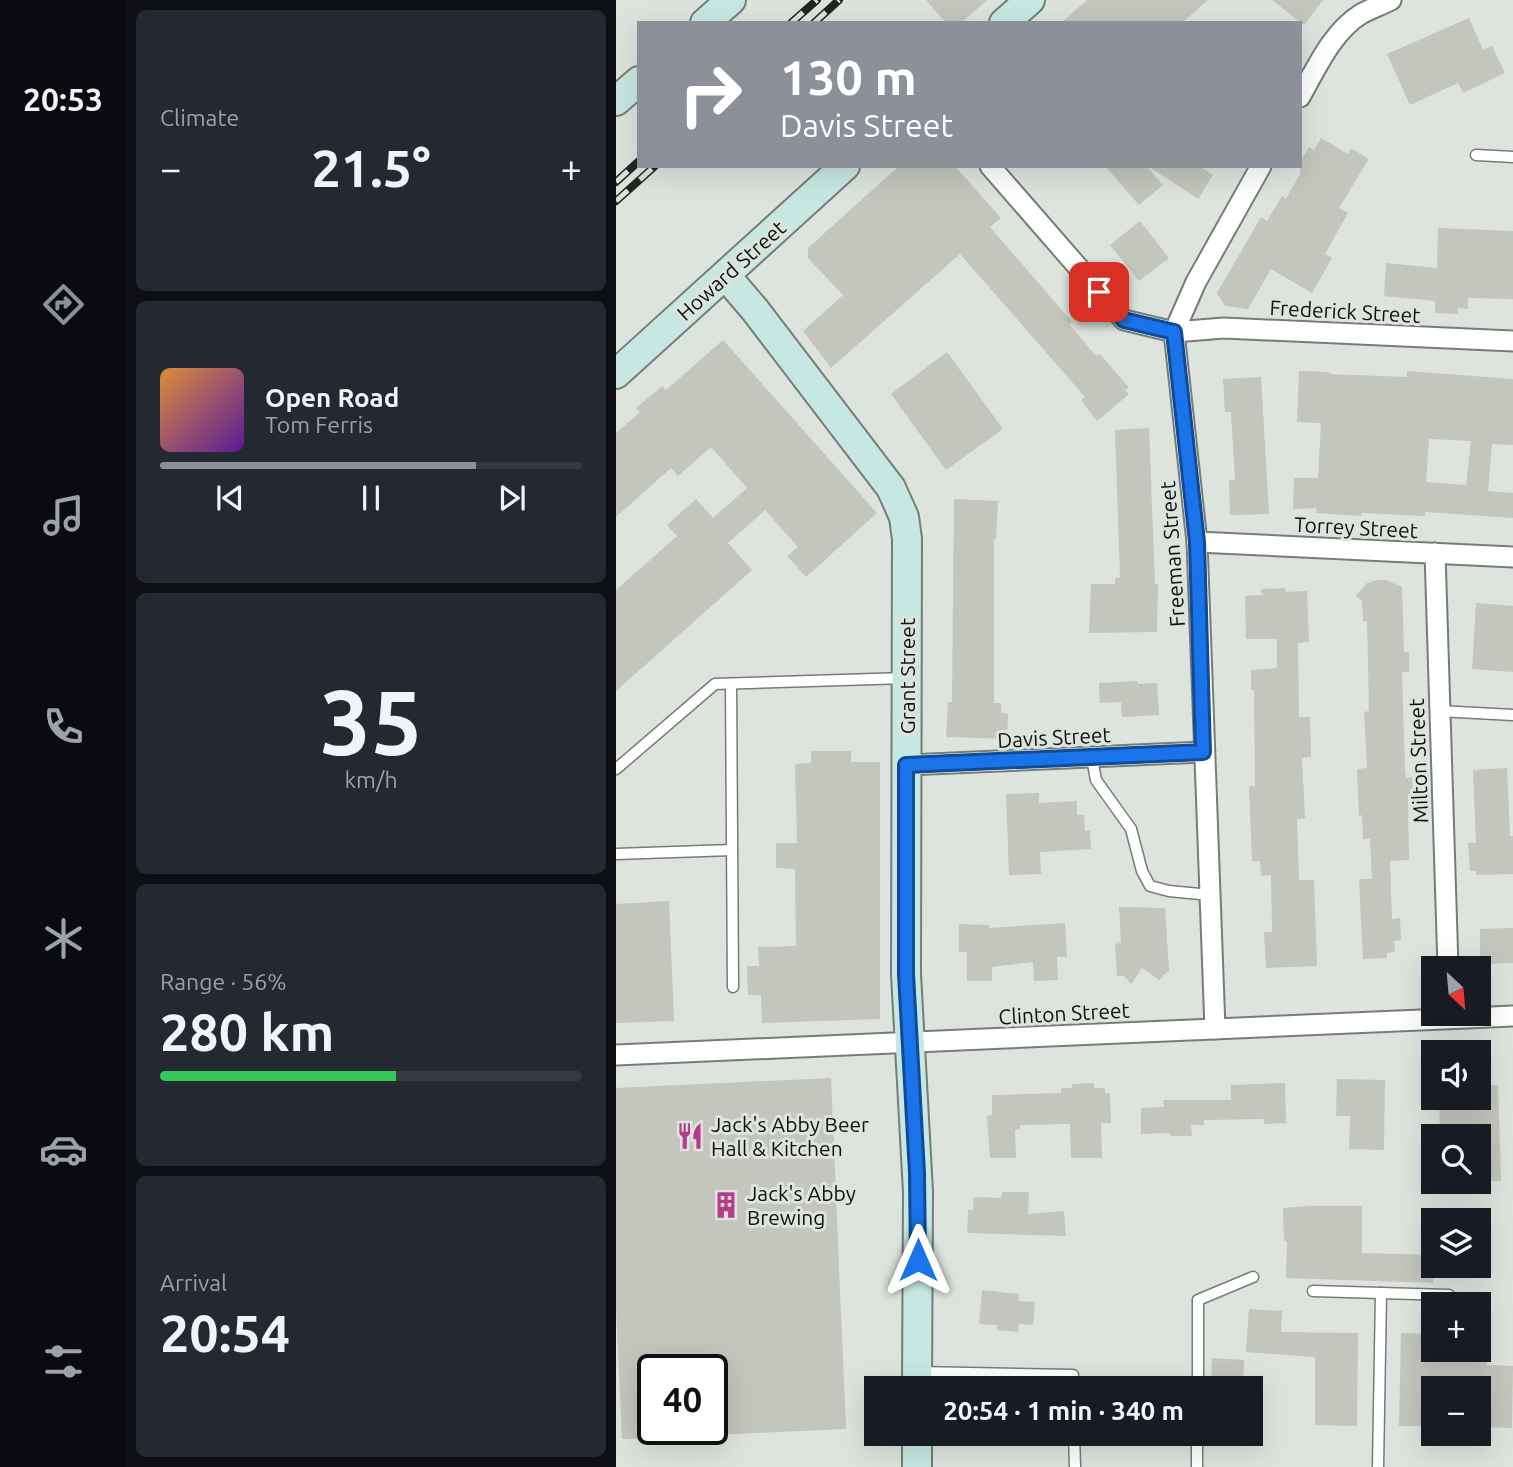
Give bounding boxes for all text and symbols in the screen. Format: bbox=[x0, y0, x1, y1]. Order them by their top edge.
icon: right bbox=[665, 49, 756, 140]
text: 130 m bbox=[780, 49, 917, 104]
text: 20:53 bbox=[23, 81, 103, 117]
text: Climate bbox=[160, 105, 239, 130]
text: Davis Street bbox=[780, 107, 953, 143]
text: 21.5° bbox=[311, 139, 431, 197]
text: − bbox=[160, 147, 181, 189]
text: + bbox=[561, 147, 582, 189]
street label: Howard Street bbox=[672, 215, 790, 325]
pin bbox=[1069, 262, 1129, 322]
icon: arrive bbox=[1080, 273, 1118, 311]
icon: directions bbox=[39, 280, 88, 329]
street label: Frederick Street bbox=[1269, 295, 1421, 327]
text: Open Road bbox=[265, 383, 399, 412]
text: Tom Ferris bbox=[265, 412, 373, 437]
icon: previous bbox=[211, 479, 249, 517]
icon: pause bbox=[352, 479, 390, 517]
icon: next bbox=[493, 479, 531, 517]
street label: Freeman Street bbox=[1155, 480, 1189, 628]
icon: music bbox=[39, 491, 88, 540]
street label: Torrey Street bbox=[1293, 512, 1419, 542]
street label: Grant Street bbox=[895, 618, 919, 734]
text: 35 bbox=[320, 670, 422, 772]
street label: Milton Street bbox=[1404, 698, 1432, 824]
icon: phone bbox=[39, 702, 88, 751]
street label: Davis Street bbox=[997, 722, 1111, 752]
text: km/h bbox=[344, 767, 398, 792]
icon: climate bbox=[39, 914, 88, 963]
north arrow bbox=[1421, 956, 1491, 1026]
map controls bbox=[1421, 956, 1491, 1446]
text: Range · 56% bbox=[160, 969, 287, 994]
street label: Clinton Street bbox=[998, 998, 1130, 1028]
text: 280 km bbox=[160, 1003, 334, 1061]
button: sound bbox=[1421, 1040, 1491, 1110]
place label: Jack's Abby Beer Hall & Kitchen bbox=[711, 1112, 869, 1160]
restaurant icon: Jack's Abby Beer Hall & Kitchen bbox=[675, 1121, 705, 1151]
button: search bbox=[1421, 1124, 1491, 1194]
icon: car bbox=[39, 1125, 88, 1174]
place label: Jack's Abby Brewing bbox=[747, 1181, 856, 1229]
building icon: Jack's Abby Brewing bbox=[711, 1190, 741, 1220]
button: layers bbox=[1421, 1208, 1491, 1278]
position arrow bbox=[881, 1223, 955, 1297]
text: Arrival bbox=[160, 1270, 227, 1295]
button: + bbox=[1421, 1292, 1491, 1362]
text: 20:54 bbox=[160, 1304, 290, 1362]
icon: filters bbox=[39, 1337, 88, 1386]
speed limit sign: 40 bbox=[637, 1354, 728, 1445]
button: − bbox=[1421, 1376, 1491, 1446]
text: 20:54 · 1 min · 340 m bbox=[943, 1396, 1184, 1425]

